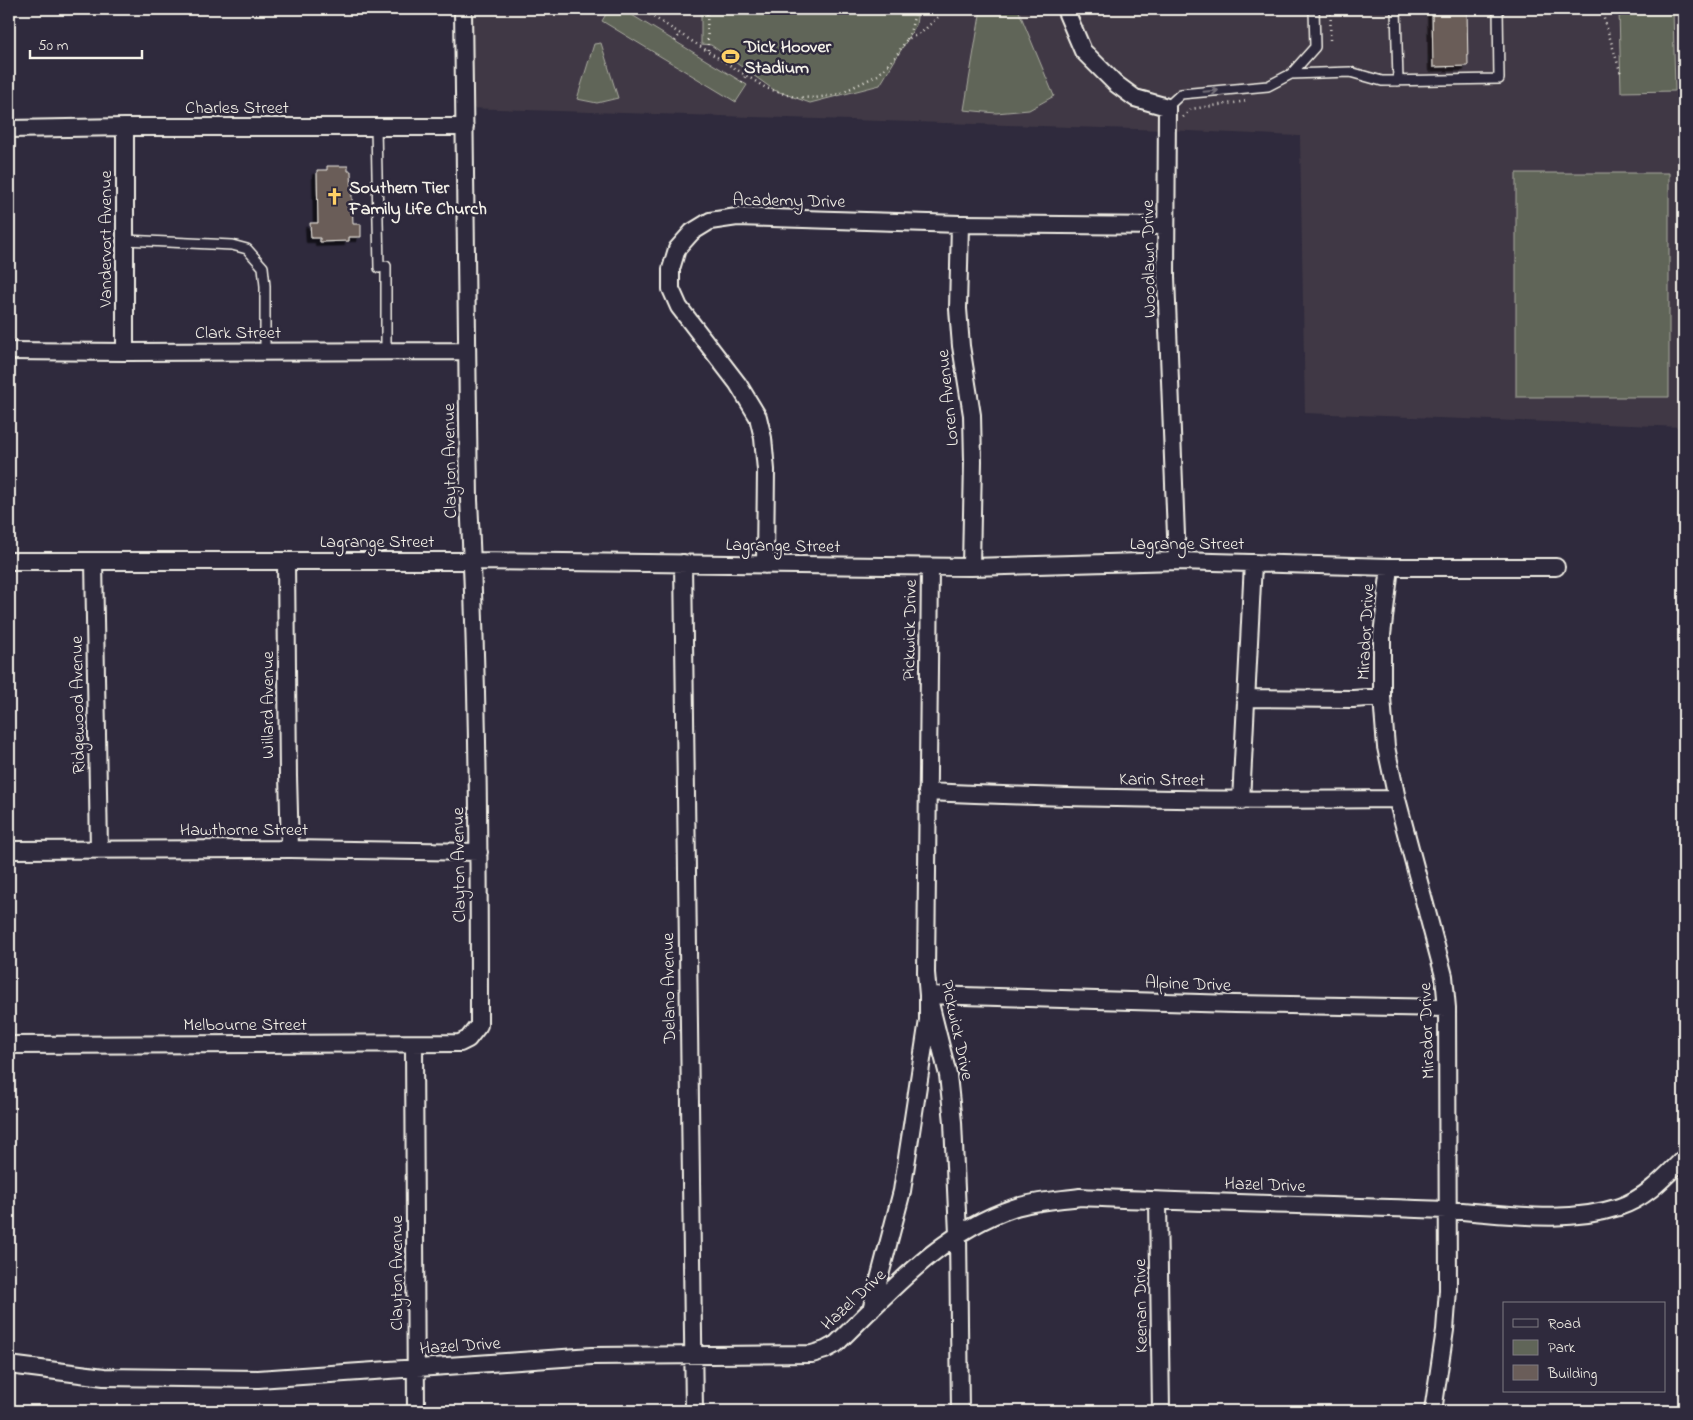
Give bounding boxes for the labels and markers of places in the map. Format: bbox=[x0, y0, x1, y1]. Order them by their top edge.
place label: Dick Hoover Stadium bbox=[743, 35, 832, 82]
sports icon: Dick Hoover Stadium bbox=[720, 46, 740, 66]
place label: Southern Tier Family Life Church bbox=[348, 176, 487, 224]
church icon: Southern Tier Family Life Church bbox=[325, 187, 345, 207]

